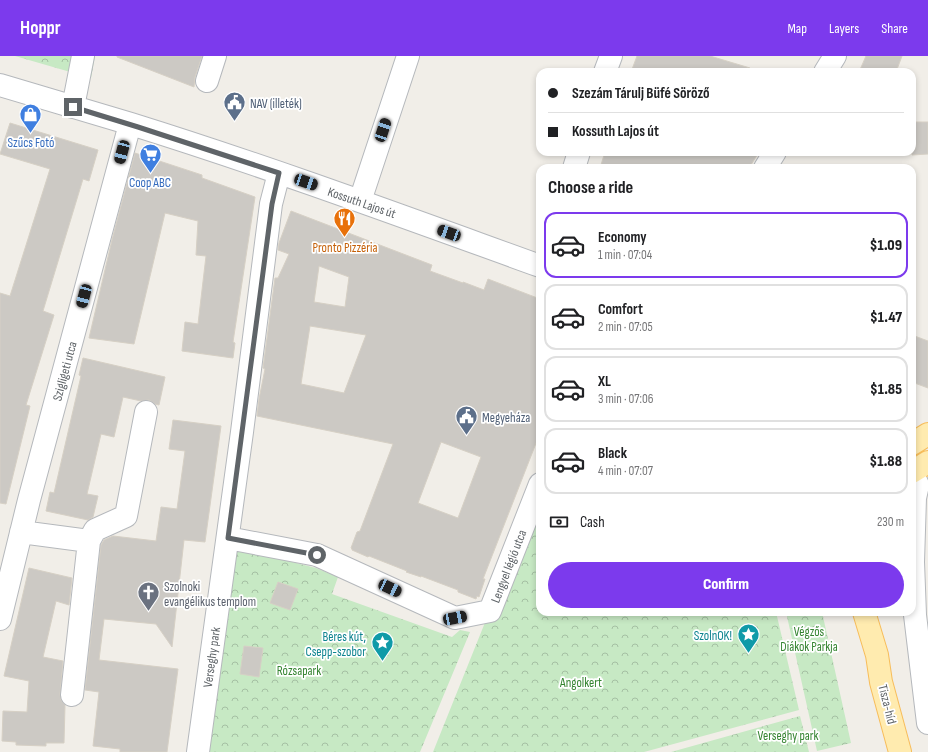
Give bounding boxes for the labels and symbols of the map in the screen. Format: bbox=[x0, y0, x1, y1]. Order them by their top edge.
public building icon: NAV (illeték) bbox=[222, 90, 248, 123]
place label: NAV (illeték) bbox=[250, 96, 302, 112]
route end bbox=[64, 98, 82, 116]
shop icon: Szűcs Fotó bbox=[18, 101, 44, 134]
car bbox=[374, 117, 392, 143]
place label: Szűcs Fotó bbox=[8, 135, 54, 151]
car bbox=[113, 139, 131, 165]
supermarket icon: Coop ABC bbox=[137, 141, 163, 174]
car bbox=[293, 172, 319, 192]
place label: Coop ABC bbox=[129, 175, 171, 191]
street label: Kossuth Lajos út bbox=[326, 184, 398, 222]
restaurant icon: Pronto Pizzéria bbox=[332, 206, 358, 239]
car bbox=[436, 223, 462, 243]
place label: Pronto Pizzéria bbox=[313, 240, 377, 256]
car bbox=[75, 283, 93, 309]
street label: Szigligeti utca bbox=[49, 340, 81, 403]
public building icon: Megyeháza bbox=[454, 404, 480, 437]
place label: Megyeháza bbox=[482, 410, 530, 426]
street label: Lengyel légió utca bbox=[488, 527, 530, 605]
route start bbox=[308, 546, 326, 564]
car bbox=[377, 577, 403, 599]
place label: Szolnoki evangélikus templom bbox=[164, 579, 256, 610]
church icon: Szolnoki evangélikus templom bbox=[135, 580, 161, 613]
car bbox=[442, 610, 468, 626]
place icon: SzolnOK! bbox=[735, 622, 761, 655]
park label: Végzős Diákok Parkja bbox=[780, 624, 838, 655]
street label: Verseghy park bbox=[200, 626, 224, 688]
place label: SzolnOK! bbox=[694, 628, 732, 644]
place label: Béres kút, Csepp-szobor bbox=[305, 629, 366, 660]
place icon: Béres kút, Csepp-szobor bbox=[369, 630, 395, 663]
park label: Rózsapark bbox=[277, 663, 321, 679]
park label: Angolkert bbox=[559, 675, 602, 691]
street label: Tisza-híd bbox=[874, 683, 900, 726]
park label: Verseghy park bbox=[758, 728, 819, 744]

